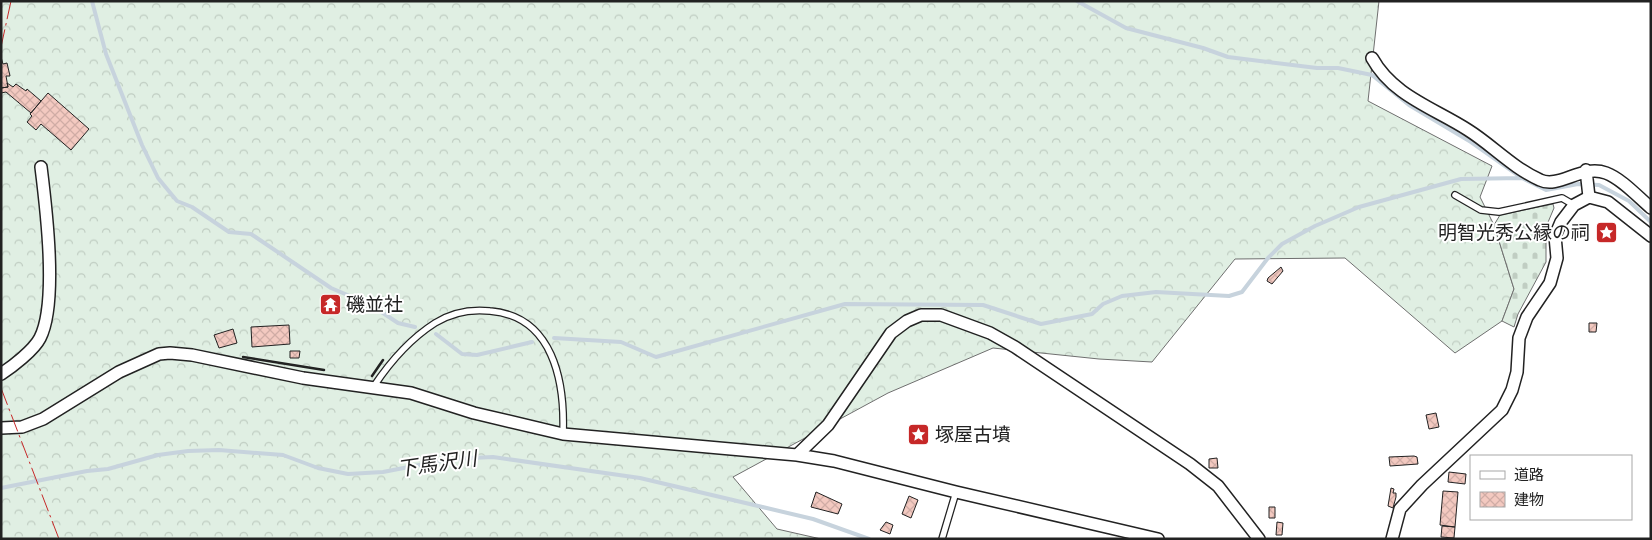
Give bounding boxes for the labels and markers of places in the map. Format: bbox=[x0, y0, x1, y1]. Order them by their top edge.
place label: 明智光秀公縁の祠 bbox=[1438, 221, 1590, 245]
place icon: 明智光秀公縁の祠 bbox=[1594, 221, 1618, 245]
temple icon: 磯並社 bbox=[318, 293, 342, 317]
place label: 磯並社 bbox=[346, 293, 403, 317]
place icon: 塚屋古墳 bbox=[907, 423, 931, 447]
place label: 塚屋古墳 bbox=[935, 423, 1011, 447]

